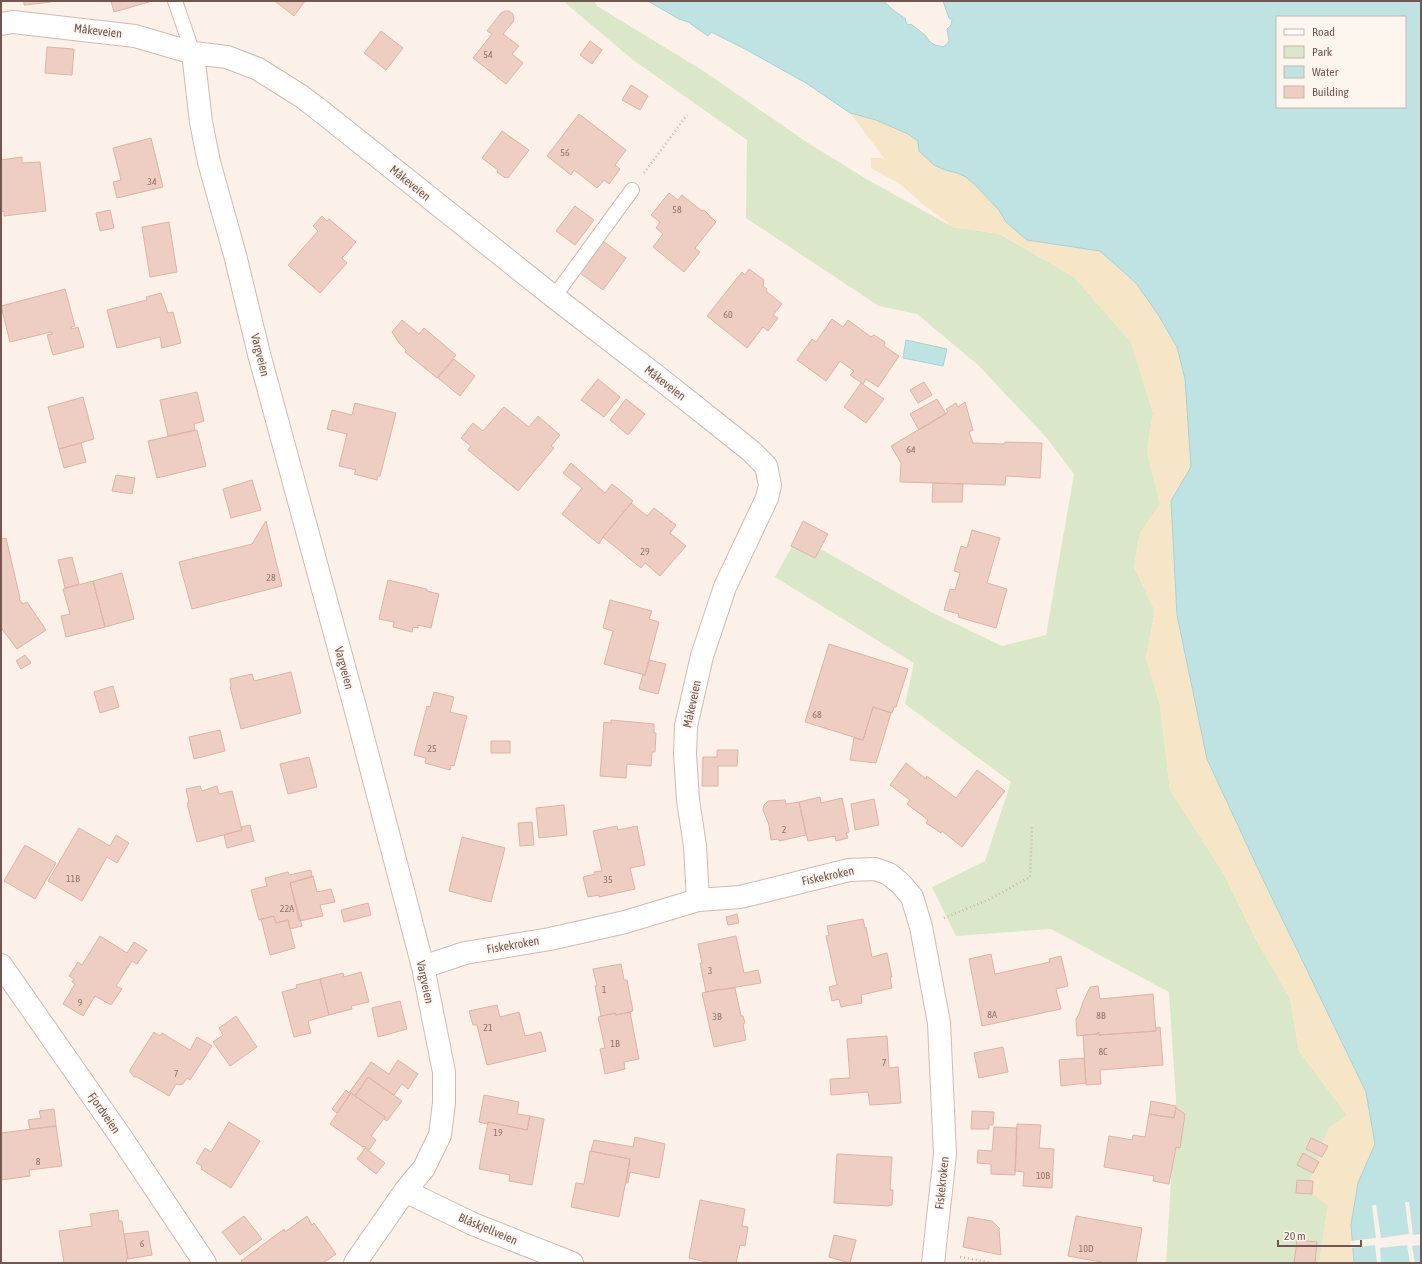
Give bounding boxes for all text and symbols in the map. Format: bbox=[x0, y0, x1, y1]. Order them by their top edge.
legend bbox=[1276, 16, 1406, 108]
street label: Måkeveien bbox=[73, 21, 123, 41]
text: Road bbox=[1312, 25, 1335, 39]
text: Park bbox=[1312, 45, 1333, 59]
house number: 54 bbox=[483, 49, 493, 60]
text: Water bbox=[1312, 65, 1339, 79]
text: Building bbox=[1312, 85, 1350, 99]
house number: 56 bbox=[560, 147, 570, 158]
street label: Måkeveien bbox=[387, 162, 433, 204]
house number: 34 bbox=[147, 176, 157, 187]
house number: 58 bbox=[672, 204, 682, 215]
house number: 60 bbox=[723, 309, 733, 320]
street label: Vargveien bbox=[248, 332, 272, 378]
street label: Måkeveien bbox=[642, 363, 688, 403]
house number: 64 bbox=[906, 444, 916, 455]
house number: 29 bbox=[640, 546, 650, 557]
house number: 28 bbox=[266, 572, 276, 583]
street label: Vargveien bbox=[332, 645, 356, 691]
street label: Måkeveien bbox=[680, 679, 704, 729]
house number: 68 bbox=[812, 709, 822, 720]
house number: 25 bbox=[427, 743, 437, 754]
house number: 2 bbox=[782, 824, 787, 835]
street label: Fiskekroken bbox=[801, 864, 855, 888]
house number: 11B bbox=[66, 873, 80, 884]
house number: 35 bbox=[603, 874, 613, 885]
house number: 22A bbox=[280, 903, 294, 914]
street label: Fiskekroken bbox=[486, 933, 540, 957]
street label: Vargveien bbox=[414, 959, 436, 1005]
house number: 3 bbox=[708, 965, 713, 976]
house number: 1 bbox=[602, 984, 607, 995]
house number: 9 bbox=[78, 997, 83, 1008]
house number: 8A bbox=[987, 1009, 997, 1020]
house number: 8B bbox=[1096, 1010, 1106, 1021]
house number: 3B bbox=[712, 1011, 722, 1022]
house number: 21 bbox=[483, 1022, 493, 1033]
house number: 1B bbox=[610, 1038, 620, 1049]
house number: 8C bbox=[1098, 1046, 1108, 1057]
house number: 7 bbox=[882, 1057, 887, 1068]
house number: 7 bbox=[174, 1068, 179, 1079]
street label: Fjordveien bbox=[85, 1090, 123, 1136]
house number: 19 bbox=[493, 1127, 503, 1138]
house number: 8 bbox=[36, 1156, 41, 1167]
street label: Fiskekroken bbox=[932, 1156, 952, 1210]
house number: 10B bbox=[1036, 1170, 1050, 1181]
street label: Blåskjellveien bbox=[456, 1210, 520, 1248]
scale bar bbox=[1278, 1222, 1361, 1248]
text: 20 m bbox=[1284, 1229, 1306, 1243]
house number: 6 bbox=[140, 1238, 145, 1249]
house number: 10D bbox=[1079, 1243, 1094, 1254]

